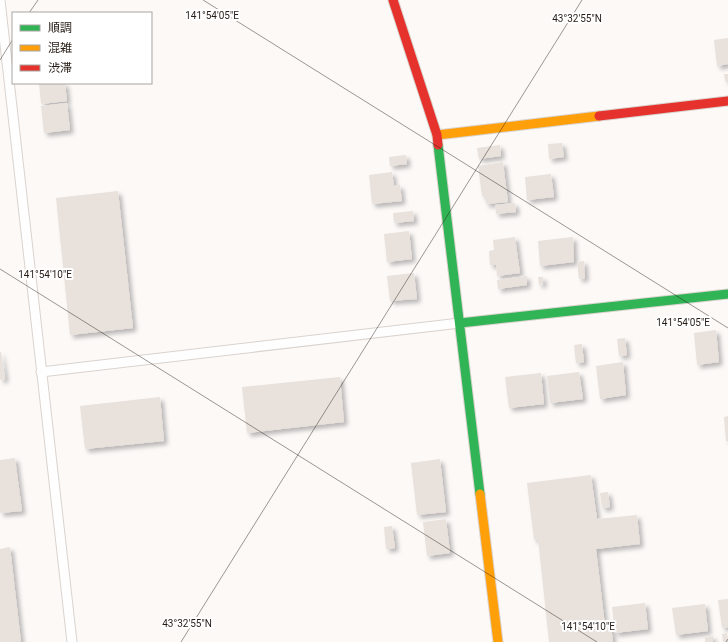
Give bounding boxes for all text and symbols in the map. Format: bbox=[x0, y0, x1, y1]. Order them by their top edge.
text: 141°54'05"E bbox=[185, 10, 239, 21]
legend bbox=[12, 12, 152, 84]
text: 43°32'55"N bbox=[552, 13, 602, 24]
text: 順調 bbox=[48, 21, 72, 35]
text: 混雑 bbox=[48, 41, 72, 55]
text: 渋滞 bbox=[48, 61, 72, 75]
text: 141°54'10"E bbox=[18, 269, 72, 280]
text: 141°54'05"E bbox=[656, 317, 710, 328]
text: 43°32'55"N bbox=[162, 618, 212, 629]
text: 141°54'10"E bbox=[561, 621, 615, 632]

